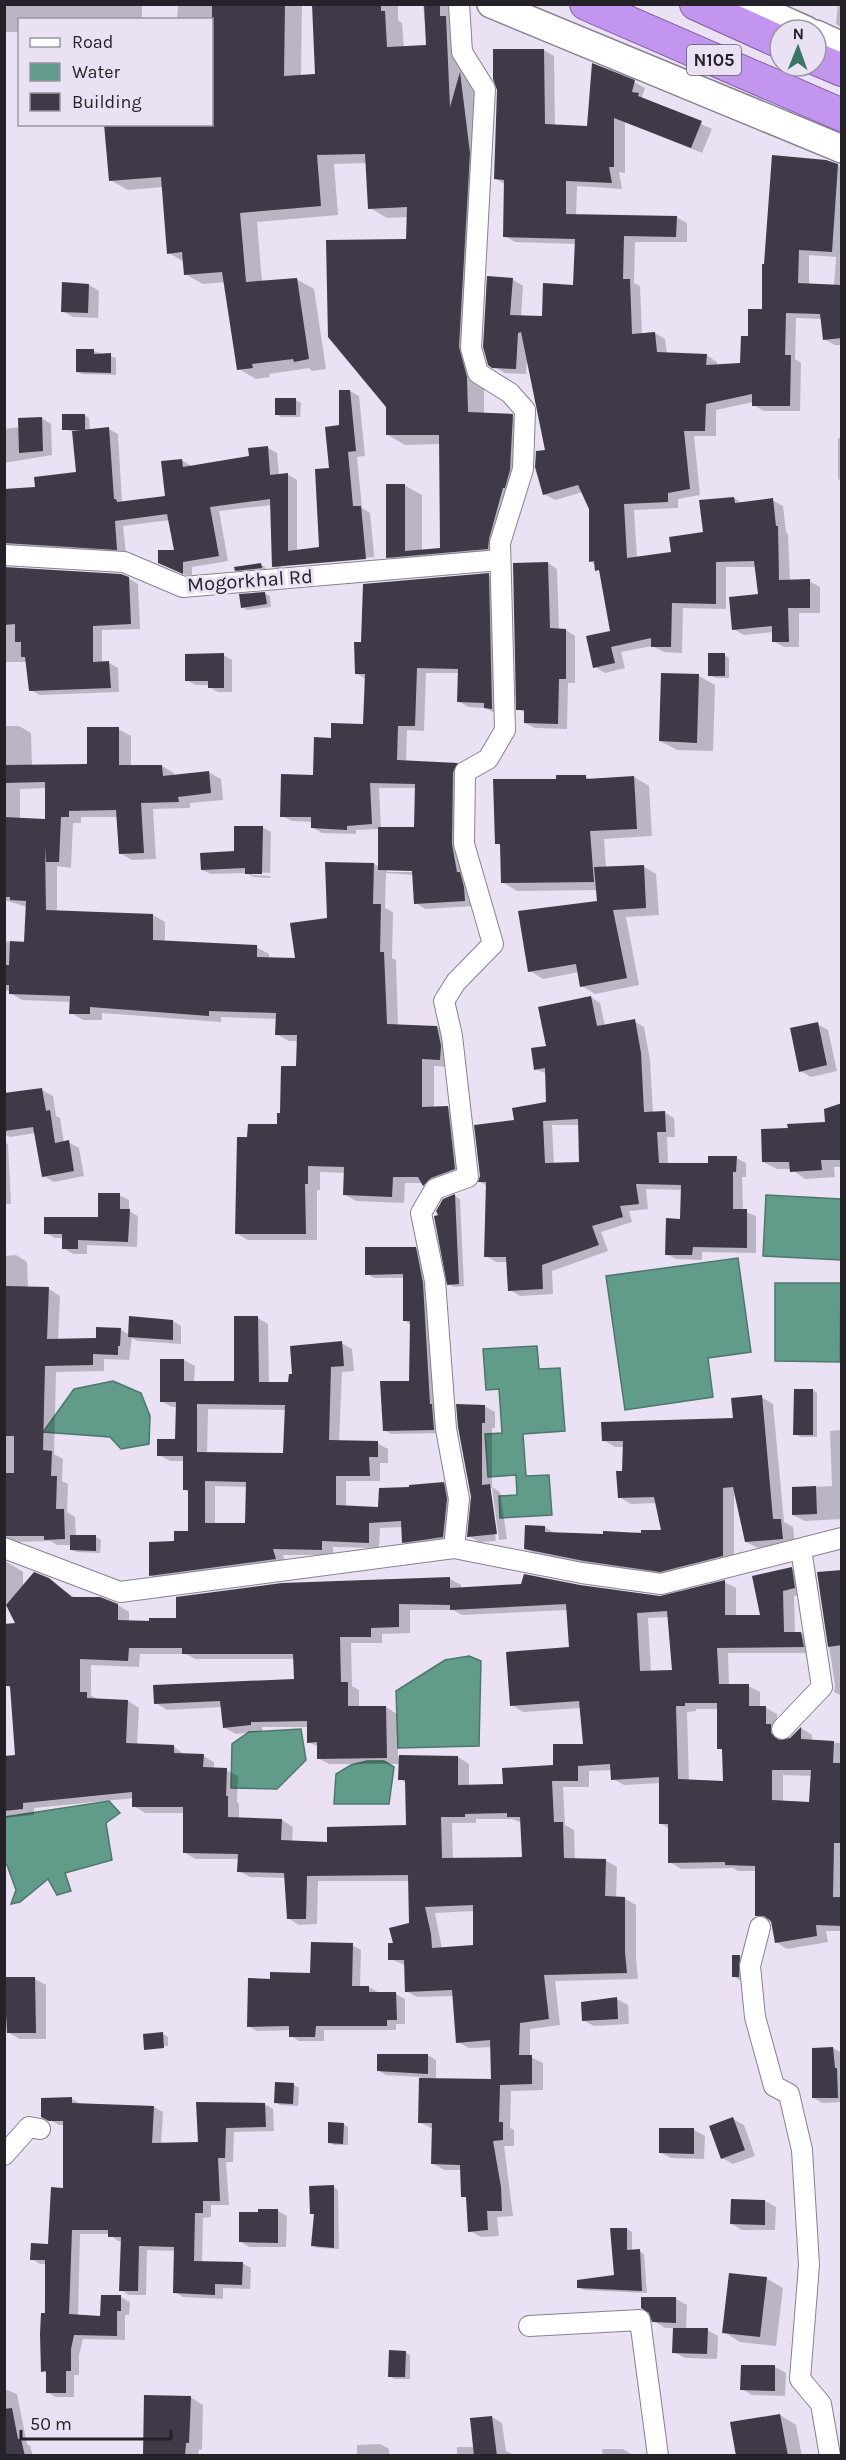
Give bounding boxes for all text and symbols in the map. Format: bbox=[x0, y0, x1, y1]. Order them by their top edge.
legend bbox=[18, 18, 213, 126]
north arrow bbox=[768, 18, 828, 78]
text: N bbox=[792, 24, 804, 43]
text: Road bbox=[72, 31, 113, 53]
road number: N105 bbox=[687, 45, 741, 75]
text: Water bbox=[72, 61, 120, 83]
text: Building bbox=[72, 91, 142, 113]
street label: Mogorkhal Rd bbox=[186, 565, 314, 596]
scale bar bbox=[21, 2403, 171, 2441]
text: 50 m bbox=[30, 2413, 72, 2435]

